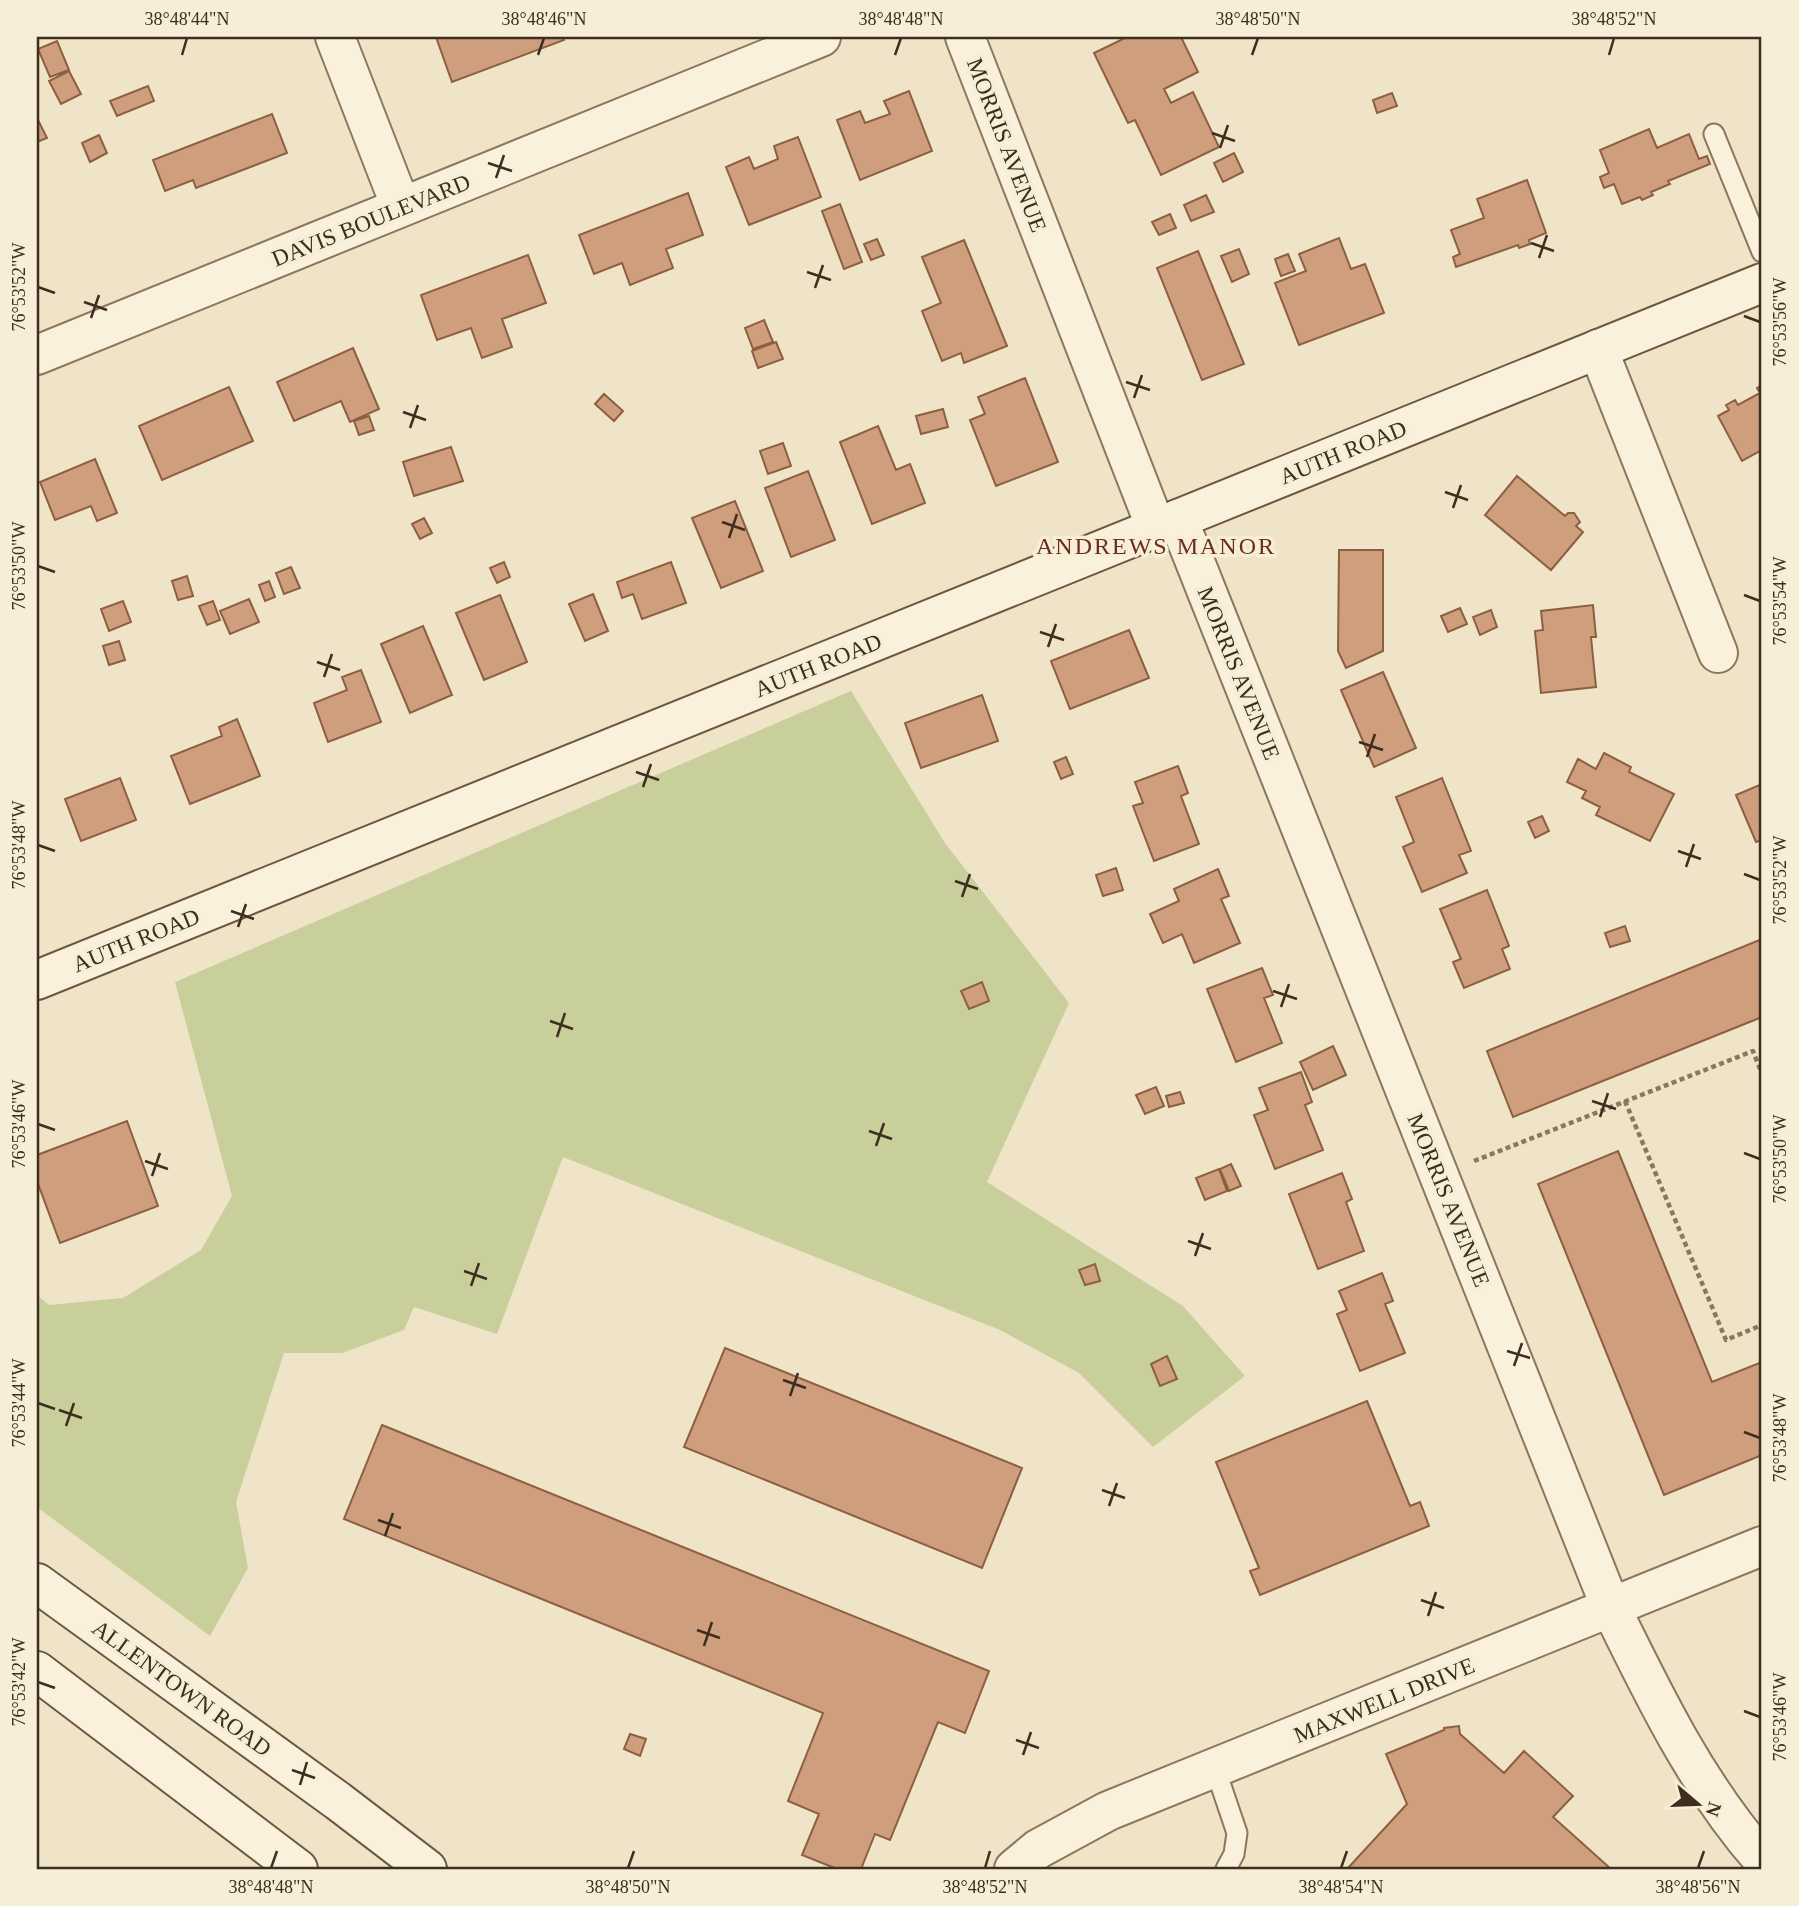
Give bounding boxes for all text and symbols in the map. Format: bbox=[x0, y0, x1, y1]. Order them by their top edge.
text: 38°48'44"N bbox=[145, 9, 229, 29]
text: 38°48'46"N bbox=[502, 9, 586, 29]
text: 38°48'48"N bbox=[859, 9, 943, 29]
text: 38°48'50"N bbox=[1216, 9, 1300, 29]
text: 38°48'52"N bbox=[1572, 9, 1656, 29]
street label: MORRIS AVENUE bbox=[962, 55, 1051, 236]
street label: DAVIS BOULEVARD bbox=[268, 169, 474, 272]
text: 76°53'52"W bbox=[9, 243, 29, 331]
text: 76°53'56"W bbox=[1770, 278, 1790, 366]
street label: AUTH ROAD bbox=[1276, 416, 1410, 489]
text: 76°53'50"W bbox=[9, 522, 29, 610]
district label: ANDREWS MANOR bbox=[1036, 533, 1276, 559]
text: 76°53'54"W bbox=[1770, 557, 1790, 645]
street label: MORRIS AVENUE bbox=[1192, 583, 1285, 763]
street label: AUTH ROAD bbox=[751, 629, 885, 702]
text: 76°53'48"W bbox=[9, 801, 29, 889]
text: 76°53'52"W bbox=[1770, 836, 1790, 924]
street label: AUTH ROAD bbox=[69, 904, 203, 977]
text: 76°53'46"W bbox=[9, 1080, 29, 1168]
street label: MORRIS AVENUE bbox=[1402, 1110, 1495, 1290]
text: 76°53'50"W bbox=[1770, 1115, 1790, 1203]
text: 76°53'44"W bbox=[9, 1359, 29, 1447]
text: 76°53'48"W bbox=[1770, 1394, 1790, 1482]
street label: ALLENTOWN ROAD bbox=[87, 1615, 276, 1762]
text: 76°53'42"W bbox=[9, 1638, 29, 1726]
street label: MAXWELL DRIVE bbox=[1290, 1653, 1478, 1748]
text: 76°53'46"W bbox=[1770, 1673, 1790, 1761]
north arrow bbox=[1662, 1770, 1732, 1840]
text: N bbox=[1701, 1799, 1726, 1820]
text: 38°48'48"N bbox=[229, 1877, 313, 1897]
text: 38°48'50"N bbox=[586, 1877, 670, 1897]
text: 38°48'52"N bbox=[943, 1877, 1027, 1897]
text: 38°48'54"N bbox=[1299, 1877, 1383, 1897]
text: 38°48'56"N bbox=[1656, 1877, 1740, 1897]

